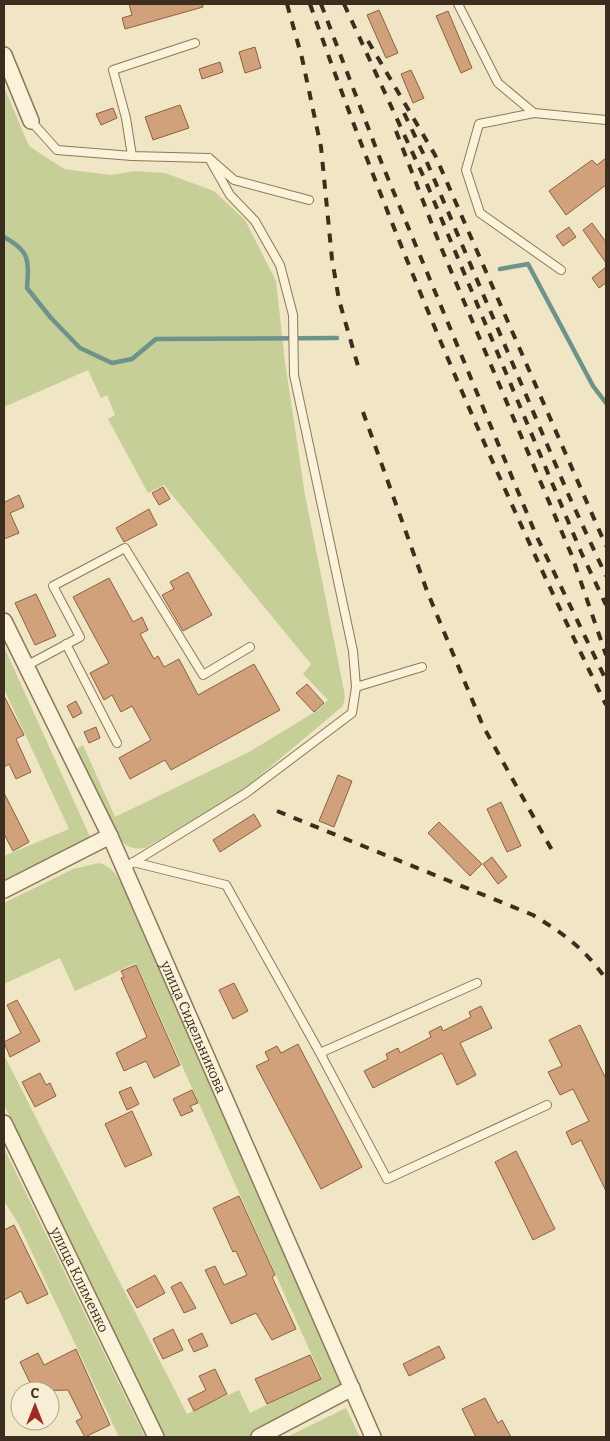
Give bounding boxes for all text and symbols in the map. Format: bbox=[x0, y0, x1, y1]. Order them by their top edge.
street label: улица Сидельникова bbox=[156, 957, 230, 1096]
street label: улица Клименко bbox=[46, 1223, 112, 1335]
north arrow bbox=[10, 1381, 60, 1431]
text: С bbox=[31, 1385, 40, 1402]

